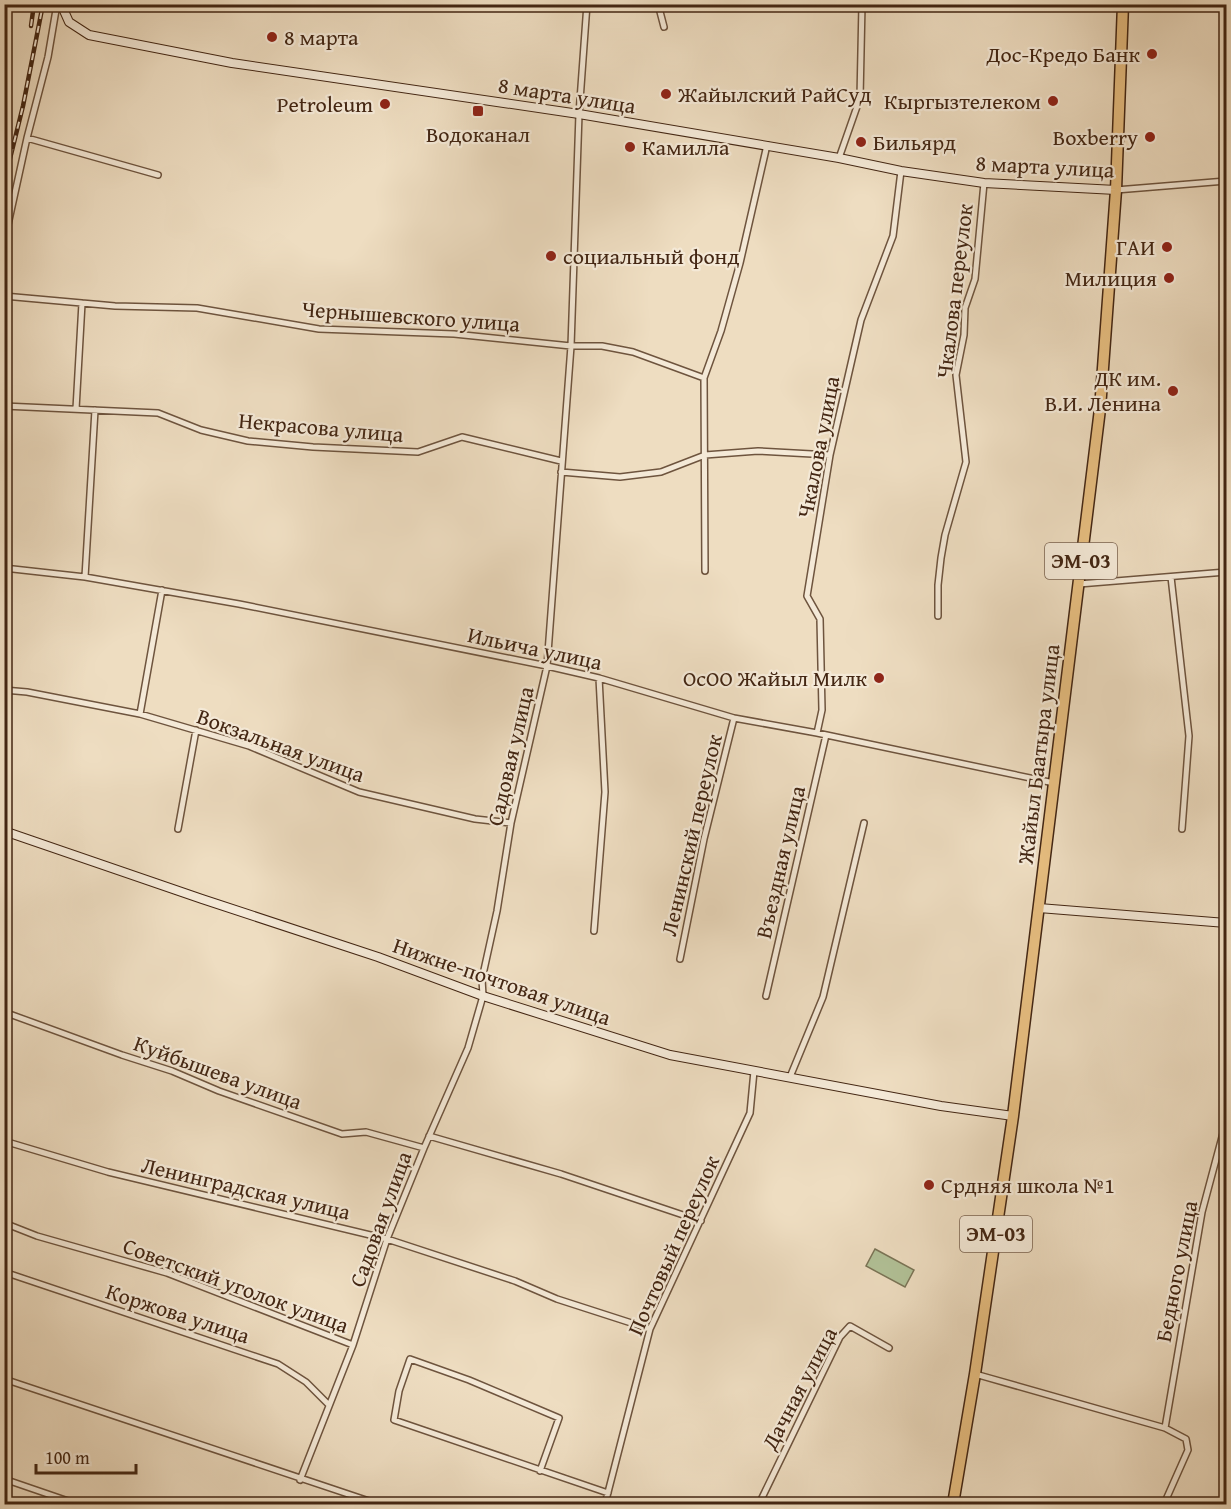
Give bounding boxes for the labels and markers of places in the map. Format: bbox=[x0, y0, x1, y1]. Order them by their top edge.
place label: 8 марта bbox=[284, 21, 359, 53]
marker: 8 марта bbox=[265, 30, 279, 44]
place label: Дос-Кредо Банк bbox=[985, 38, 1140, 70]
marker: Дос-Кредо Банк bbox=[1145, 47, 1159, 61]
place label: Жайылский РайСуд bbox=[677, 78, 871, 110]
place label: Кыргызтелеком bbox=[884, 85, 1041, 117]
marker: Жайылский РайСуд bbox=[659, 87, 673, 101]
place label: Petroleum bbox=[277, 88, 373, 120]
marker: Кыргызтелеком bbox=[1046, 94, 1060, 108]
marker: Petroleum bbox=[378, 97, 392, 111]
marker: Водоканал bbox=[471, 104, 485, 118]
place label: Водоканал bbox=[426, 118, 530, 150]
place label: Boxberry bbox=[1053, 121, 1138, 153]
place label: Бильярд bbox=[873, 126, 956, 158]
marker: Boxberry bbox=[1143, 130, 1157, 144]
place label: Камилла bbox=[642, 131, 730, 163]
marker: Бильярд bbox=[854, 135, 868, 149]
marker: Камилла bbox=[623, 140, 637, 154]
place label: ГАИ bbox=[1116, 231, 1155, 263]
place label: социальный фонд bbox=[563, 240, 739, 272]
marker: ГАИ bbox=[1160, 240, 1174, 254]
marker: социальный фонд bbox=[544, 249, 558, 263]
place label: Милиция bbox=[1065, 262, 1157, 294]
marker: Милиция bbox=[1162, 271, 1176, 285]
place label: ДК им. В.И. Ленина bbox=[1045, 362, 1162, 419]
marker: ДК им. В.И. Ленина bbox=[1166, 384, 1180, 398]
place label: ОсОО Жайыл Милк bbox=[683, 662, 867, 694]
marker: ОсОО Жайыл Милк bbox=[872, 671, 886, 685]
place label: Срдняя школа №1 bbox=[941, 1169, 1115, 1201]
marker: Срдняя школа №1 bbox=[922, 1178, 936, 1192]

